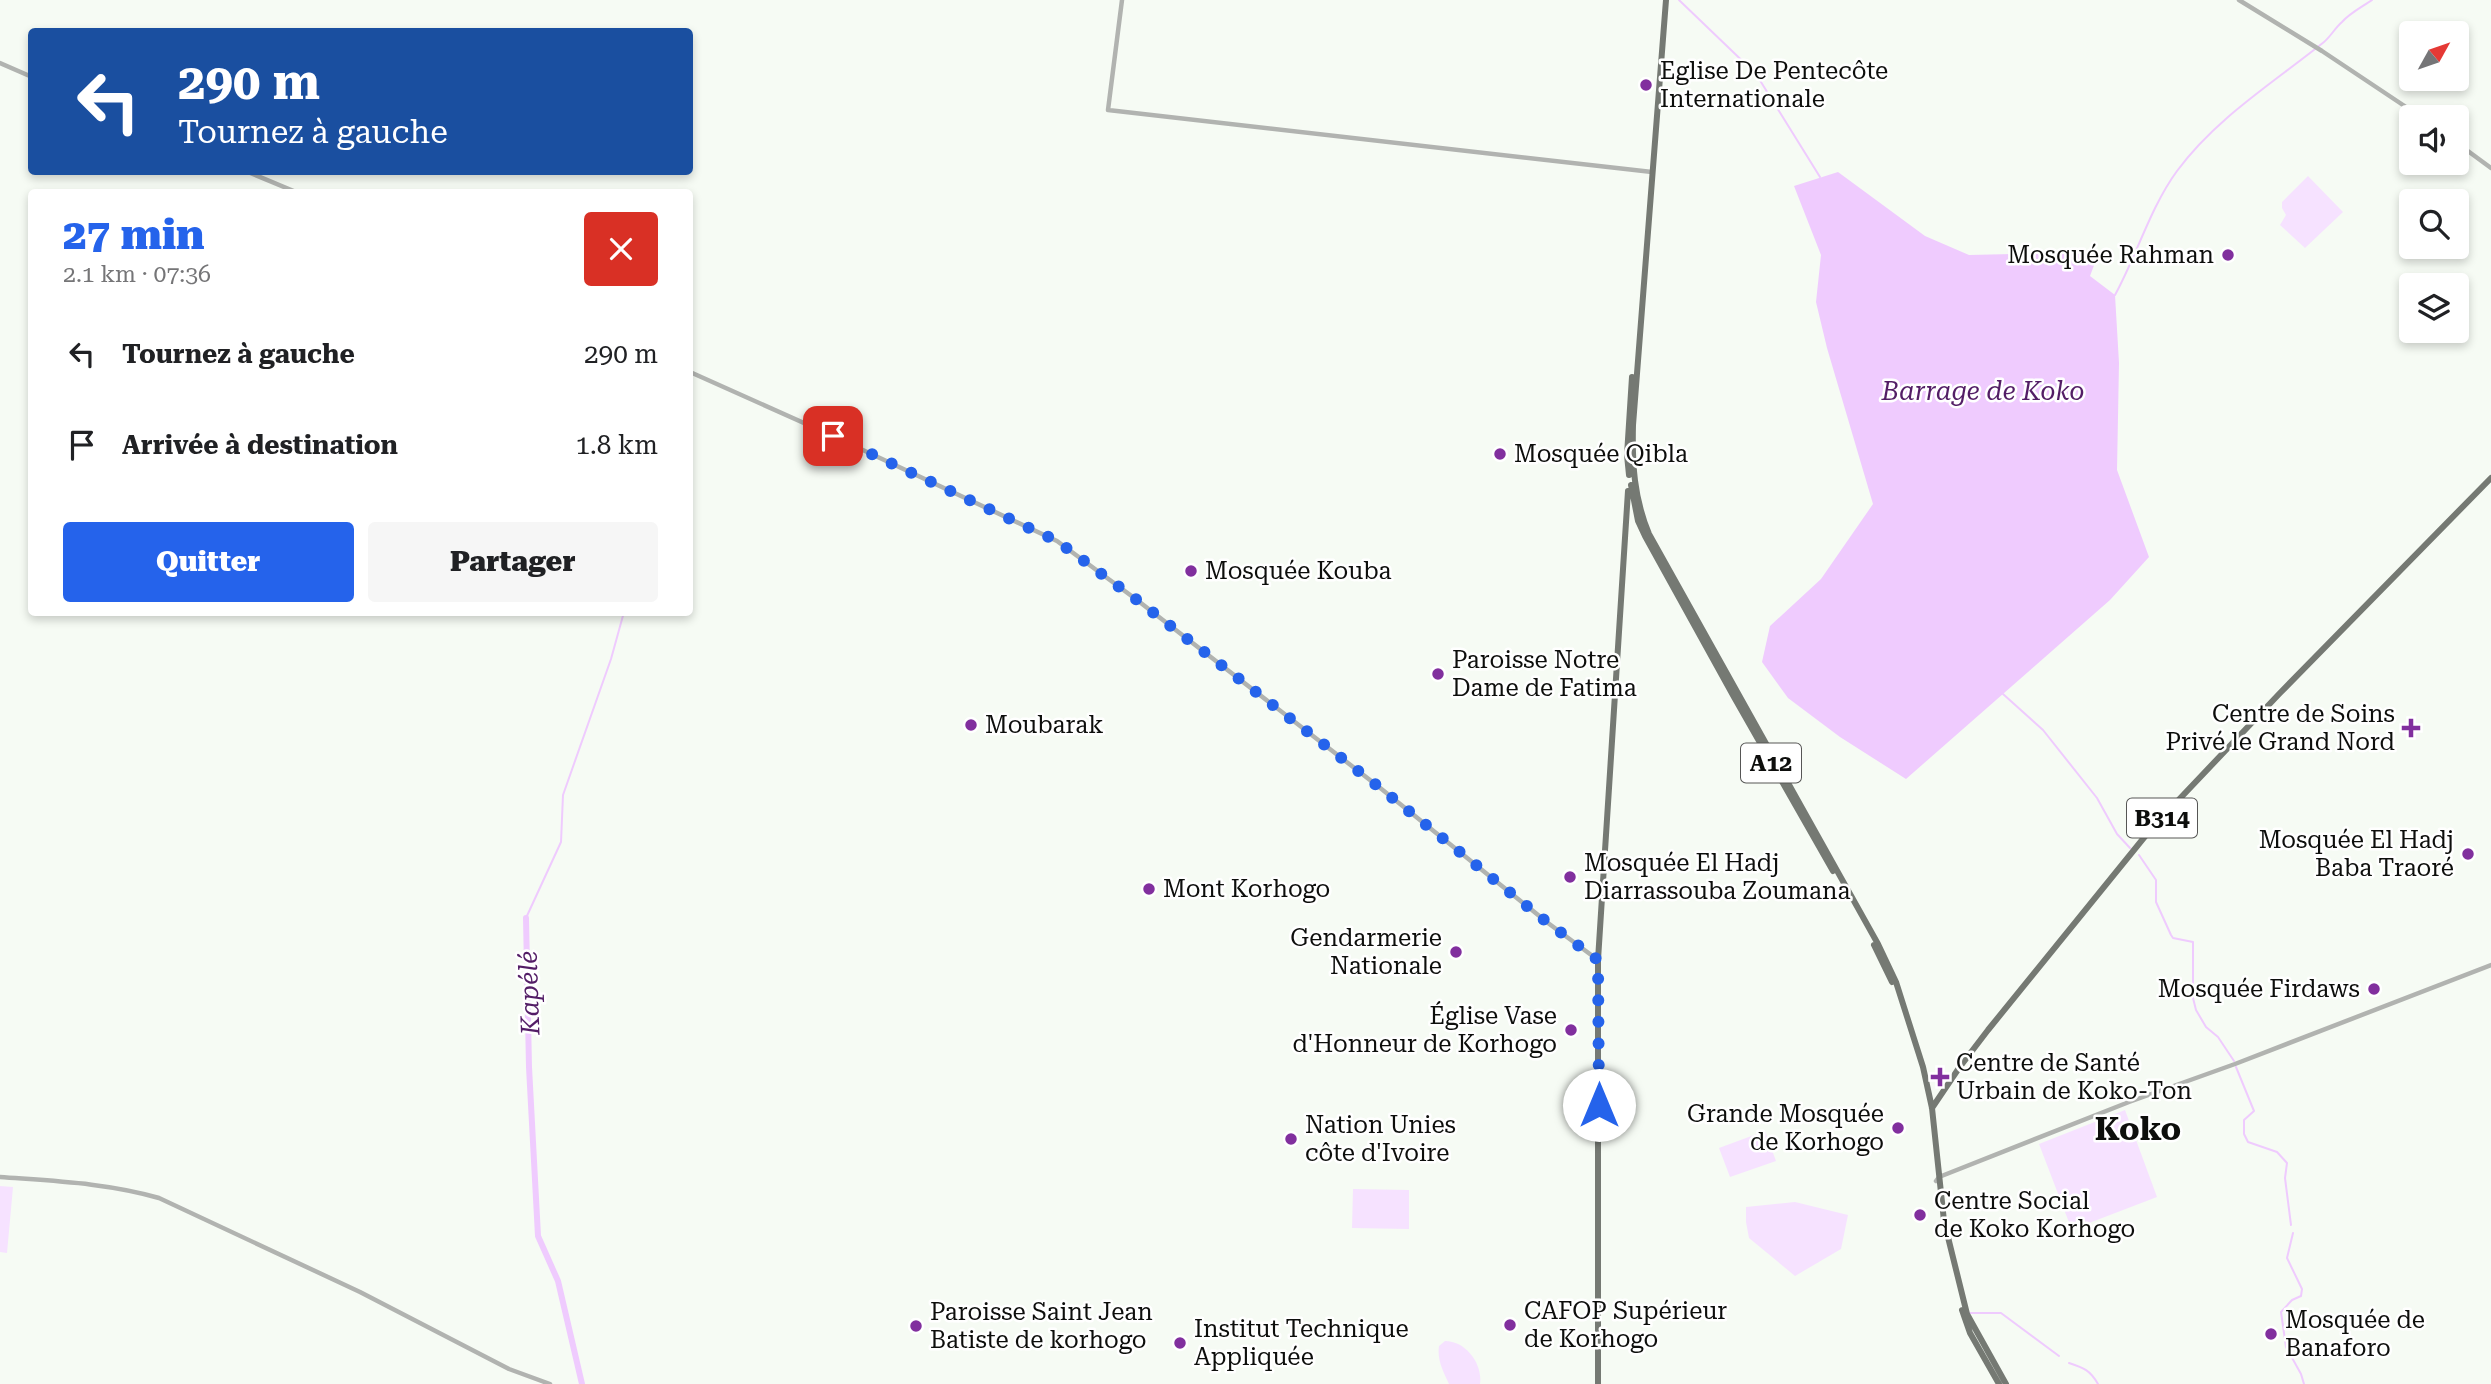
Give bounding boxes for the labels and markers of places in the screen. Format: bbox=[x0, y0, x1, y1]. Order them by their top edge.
place label: Eglise De Pentecôte Internationale bbox=[1660, 57, 1888, 113]
marker: Eglise De Pentecôte Internationale bbox=[1638, 77, 1654, 93]
place label: Mosquée Rahman bbox=[2007, 241, 2214, 269]
marker: Mosquée Rahman bbox=[2220, 247, 2236, 263]
pin bbox=[803, 406, 863, 466]
place label: Mosquée Qibla bbox=[1514, 440, 1688, 468]
marker: Mosquée Qibla bbox=[1492, 446, 1508, 462]
place label: Mosquée Kouba bbox=[1205, 557, 1391, 585]
marker: Mosquée Kouba bbox=[1183, 563, 1199, 579]
place label: Paroisse Notre Dame de Fatima bbox=[1452, 646, 1637, 702]
marker: Paroisse Notre Dame de Fatima bbox=[1430, 666, 1446, 682]
place label: Centre de Soins Privé le Grand Nord bbox=[2166, 700, 2395, 756]
place label: Moubarak bbox=[985, 711, 1103, 739]
marker: Moubarak bbox=[963, 717, 979, 733]
marker: Centre de Soins Privé le Grand Nord bbox=[2401, 718, 2421, 738]
place label: Mosquée El Hadj Baba Traoré bbox=[2259, 826, 2454, 882]
marker: Mosquée El Hadj Baba Traoré bbox=[2460, 846, 2476, 862]
place label: Mosquée El Hadj Diarrassouba Zoumana bbox=[1584, 849, 1851, 905]
marker: Mosquée El Hadj Diarrassouba Zoumana bbox=[1562, 869, 1578, 885]
place label: Mont Korhogo bbox=[1163, 875, 1330, 903]
marker: Mont Korhogo bbox=[1141, 881, 1157, 897]
place label: Gendarmerie Nationale bbox=[1290, 924, 1442, 980]
marker: Gendarmerie Nationale bbox=[1448, 944, 1464, 960]
place label: Mosquée Firdaws bbox=[2158, 975, 2360, 1003]
marker: Mosquée Firdaws bbox=[2366, 981, 2382, 997]
place label: Église Vase d'Honneur de Korhogo bbox=[1293, 1001, 1557, 1058]
marker: Église Vase d'Honneur de Korhogo bbox=[1563, 1022, 1579, 1038]
place label: Centre de Santé Urbain de Koko-Ton bbox=[1956, 1049, 2192, 1105]
marker: Centre de Santé Urbain de Koko-Ton bbox=[1930, 1067, 1950, 1087]
place label: Grande Mosquée de Korhogo bbox=[1687, 1100, 1884, 1156]
place label: Nation Unies côte d'Ivoire bbox=[1305, 1111, 1456, 1167]
marker: Grande Mosquée de Korhogo bbox=[1890, 1120, 1906, 1136]
marker: Nation Unies côte d'Ivoire bbox=[1283, 1131, 1299, 1147]
place label: Centre Social de Koko Korhogo bbox=[1934, 1187, 2135, 1243]
marker: Centre Social de Koko Korhogo bbox=[1912, 1207, 1928, 1223]
place label: CAFOP Supérieur de Korhogo bbox=[1524, 1297, 1727, 1353]
place label: Paroisse Saint Jean Batiste de korhogo bbox=[930, 1298, 1153, 1354]
place label: Mosquée de Banaforo bbox=[2285, 1306, 2425, 1362]
place label: Institut Technique Appliquée bbox=[1194, 1315, 1409, 1371]
marker: CAFOP Supérieur de Korhogo bbox=[1502, 1317, 1518, 1333]
marker: Paroisse Saint Jean Batiste de korhogo bbox=[908, 1318, 924, 1334]
marker: Mosquée de Banaforo bbox=[2263, 1326, 2279, 1342]
marker: Institut Technique Appliquée bbox=[1172, 1335, 1188, 1351]

